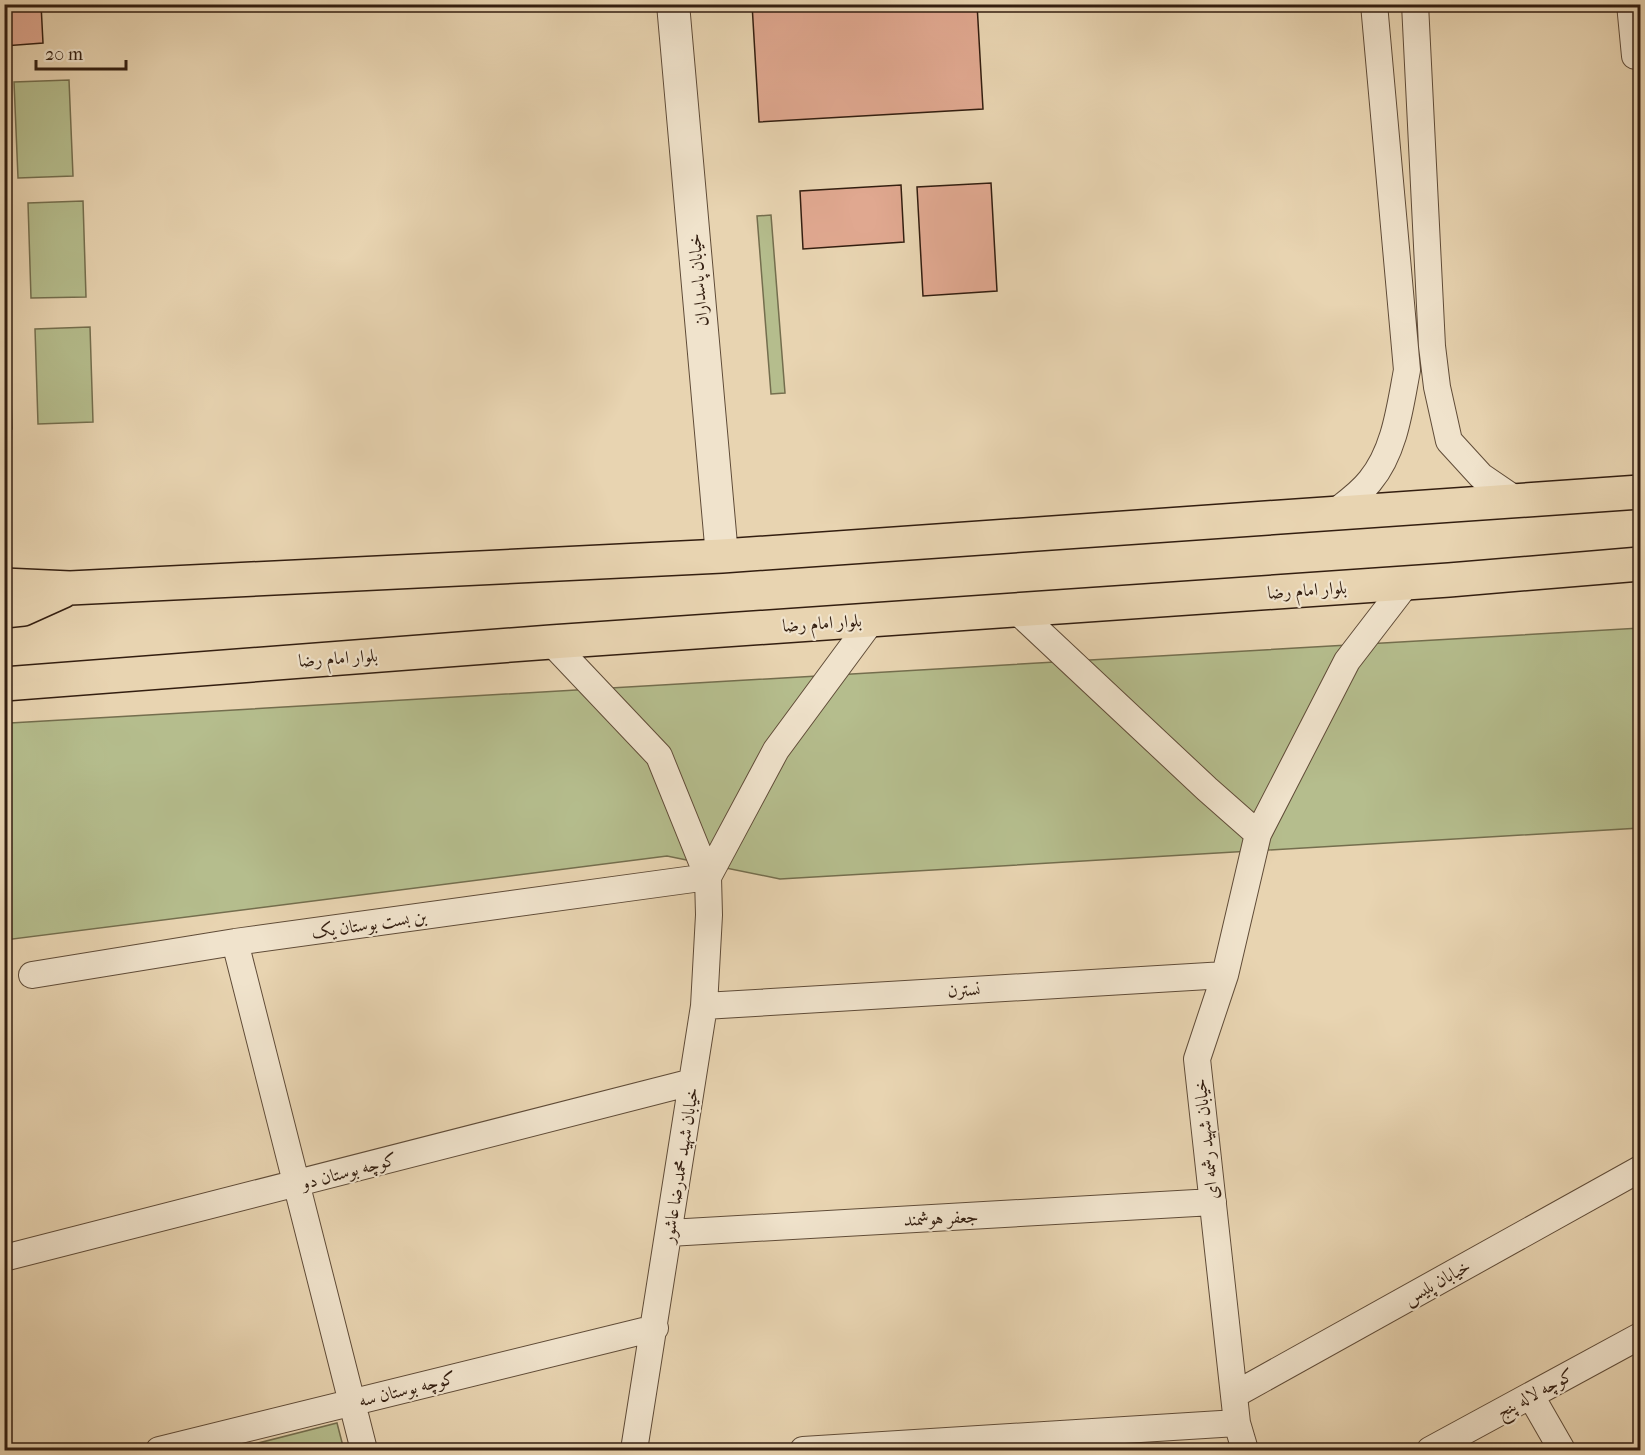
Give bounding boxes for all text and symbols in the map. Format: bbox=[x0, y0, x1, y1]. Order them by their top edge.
scale bar bbox=[36, 33, 126, 71]
text: 20 m bbox=[45, 44, 83, 65]
street label: خیابان پاسداران bbox=[684, 232, 715, 327]
street label: بلوار امام رضا bbox=[1267, 577, 1348, 609]
street label: بلوار امام رضا bbox=[782, 610, 863, 642]
street label: بلوار امام رضا bbox=[298, 645, 379, 677]
street label: بن بست بوستان یک bbox=[310, 906, 429, 943]
street label: نسترن bbox=[947, 979, 981, 1002]
street label: خیابان شهید رشمه ای bbox=[1190, 1077, 1224, 1200]
street label: خیابان شهید محمدرضا عاشور bbox=[658, 1086, 704, 1247]
street label: کوچه بوستان دو bbox=[297, 1149, 399, 1197]
street label: جعفر هوشمند bbox=[903, 1206, 979, 1232]
street label: خیابان پلیس bbox=[1400, 1256, 1475, 1311]
street label: کوچه لاله پنج bbox=[1493, 1364, 1580, 1427]
street label: کوچه بوستان سه bbox=[356, 1367, 458, 1414]

